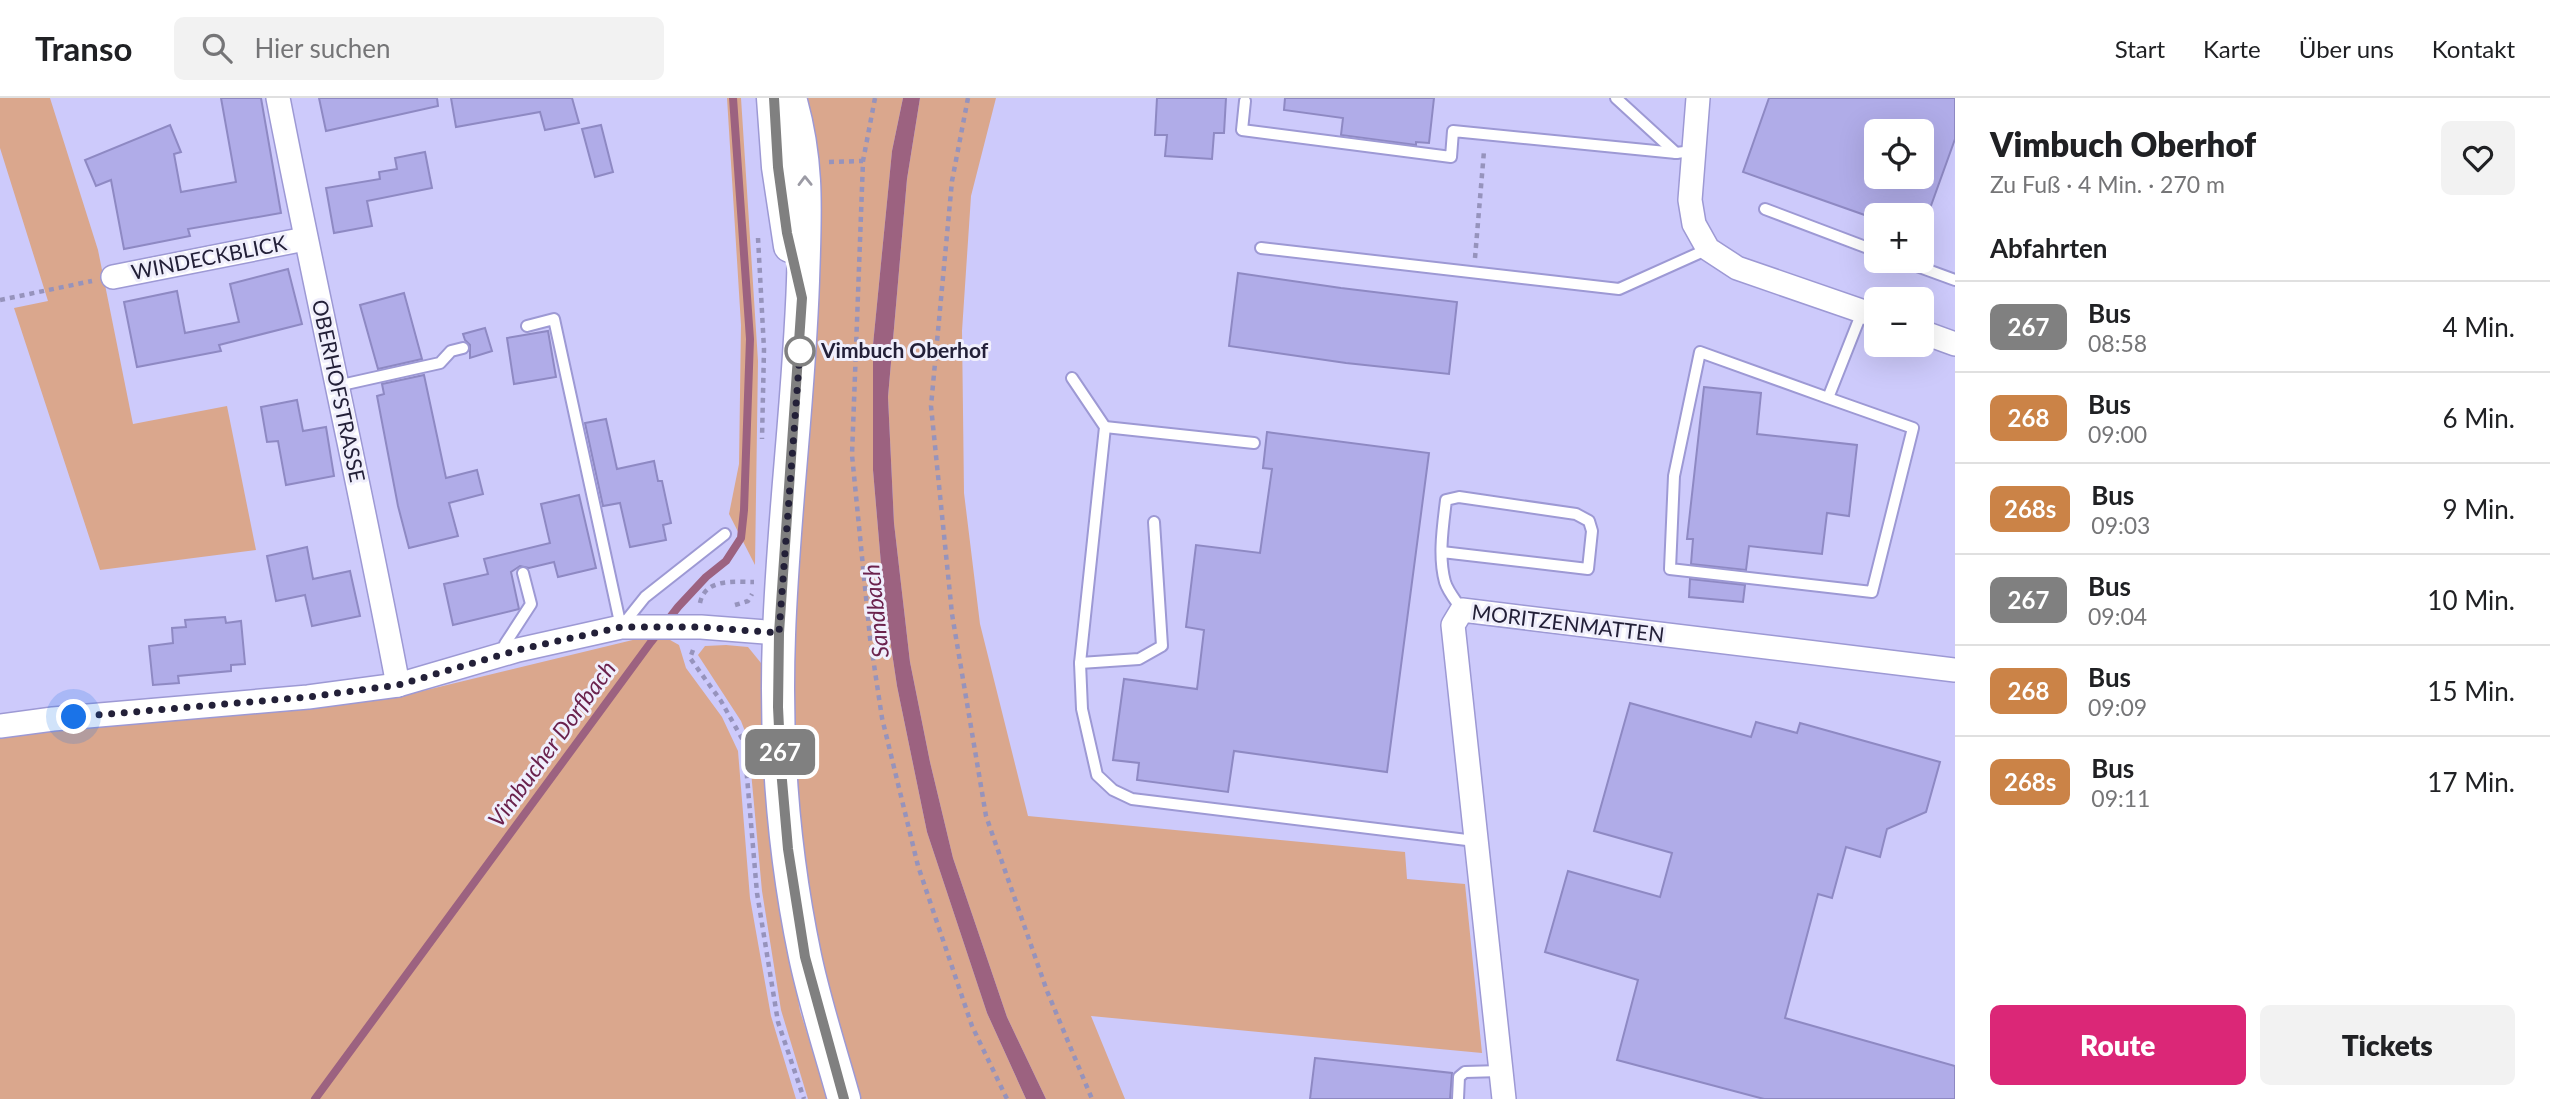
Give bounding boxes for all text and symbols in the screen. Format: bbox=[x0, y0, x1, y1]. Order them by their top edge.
search box bbox=[174, 17, 664, 80]
text: Transo bbox=[35, 28, 132, 68]
icon: search bbox=[198, 29, 236, 67]
text: Hier suchen bbox=[254, 32, 391, 64]
text: Start bbox=[2115, 34, 2165, 63]
text: Karte bbox=[2203, 34, 2261, 63]
text: Über uns bbox=[2299, 34, 2394, 63]
text: Kontakt bbox=[2432, 34, 2515, 63]
map controls bbox=[1864, 119, 1934, 357]
button: locate bbox=[1864, 119, 1934, 189]
button: heart bbox=[2441, 121, 2515, 195]
text: Vimbuch Oberhof bbox=[1990, 124, 2256, 164]
text: Zu Fuß · 4 Min. · 270 m bbox=[1990, 170, 2225, 198]
one-way arrow bbox=[797, 175, 813, 186]
button: + bbox=[1864, 203, 1934, 273]
street label: WINDECKBLICK bbox=[129, 229, 289, 284]
text: Abfahrten bbox=[1990, 232, 2108, 264]
button: − bbox=[1864, 287, 1934, 357]
street label: OBERHOFSTRASSE bbox=[308, 297, 371, 484]
text: Bus bbox=[2088, 297, 2131, 329]
text: 4 Min. bbox=[2442, 311, 2515, 343]
text: 267 bbox=[2008, 312, 2049, 341]
text: 08:58 bbox=[2088, 329, 2147, 357]
marker: Vimbuch Oberhof bbox=[785, 336, 815, 366]
place label: Vimbuch Oberhof bbox=[820, 337, 989, 362]
text: Bus bbox=[2088, 388, 2131, 420]
text: 6 Min. bbox=[2442, 402, 2515, 434]
text: 268 bbox=[2008, 403, 2049, 432]
text: 09:00 bbox=[2088, 420, 2147, 448]
text: Bus bbox=[2091, 479, 2134, 511]
text: 9 Min. bbox=[2442, 493, 2515, 525]
text: 268s bbox=[2004, 494, 2056, 523]
text: 09:03 bbox=[2091, 511, 2150, 539]
water label: Sandbach bbox=[856, 563, 894, 659]
text: Bus bbox=[2088, 570, 2131, 602]
text: 10 Min. bbox=[2427, 584, 2515, 616]
text: 267 bbox=[2008, 585, 2049, 614]
street label: MORITZENMATTEN bbox=[1471, 598, 1666, 647]
text: 09:04 bbox=[2088, 602, 2147, 630]
water label: Vimbucher Dorfbach bbox=[481, 655, 621, 832]
text: Bus bbox=[2088, 661, 2131, 693]
text: 15 Min. bbox=[2427, 675, 2515, 707]
text: 268 bbox=[2008, 676, 2049, 705]
text: 09:09 bbox=[2088, 693, 2147, 721]
your location bbox=[56, 699, 91, 734]
line badge: 267 bbox=[740, 729, 820, 775]
text: 267 bbox=[759, 737, 801, 766]
text: Bus bbox=[2091, 752, 2134, 784]
text: 17 Min. bbox=[2427, 766, 2515, 798]
text: 268s bbox=[2004, 767, 2056, 796]
text: 09:11 bbox=[2091, 784, 2150, 812]
button: Route bbox=[1990, 1005, 2246, 1085]
button: Tickets bbox=[2260, 1005, 2515, 1085]

